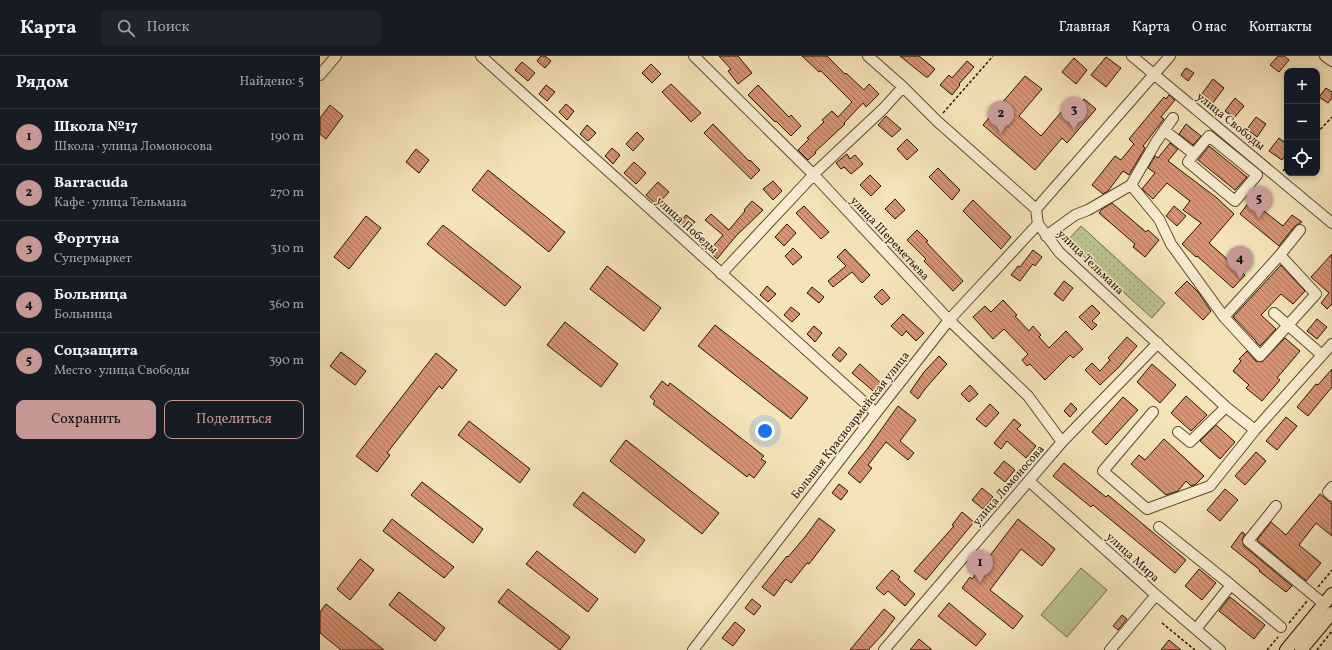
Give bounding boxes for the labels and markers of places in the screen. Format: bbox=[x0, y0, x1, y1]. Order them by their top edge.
pin: 3 bbox=[1061, 97, 1087, 130]
pin: 2 bbox=[988, 101, 1014, 134]
pin: 5 bbox=[1246, 186, 1272, 219]
pin: 4 bbox=[1227, 246, 1253, 279]
pin: 1 bbox=[967, 550, 993, 583]

